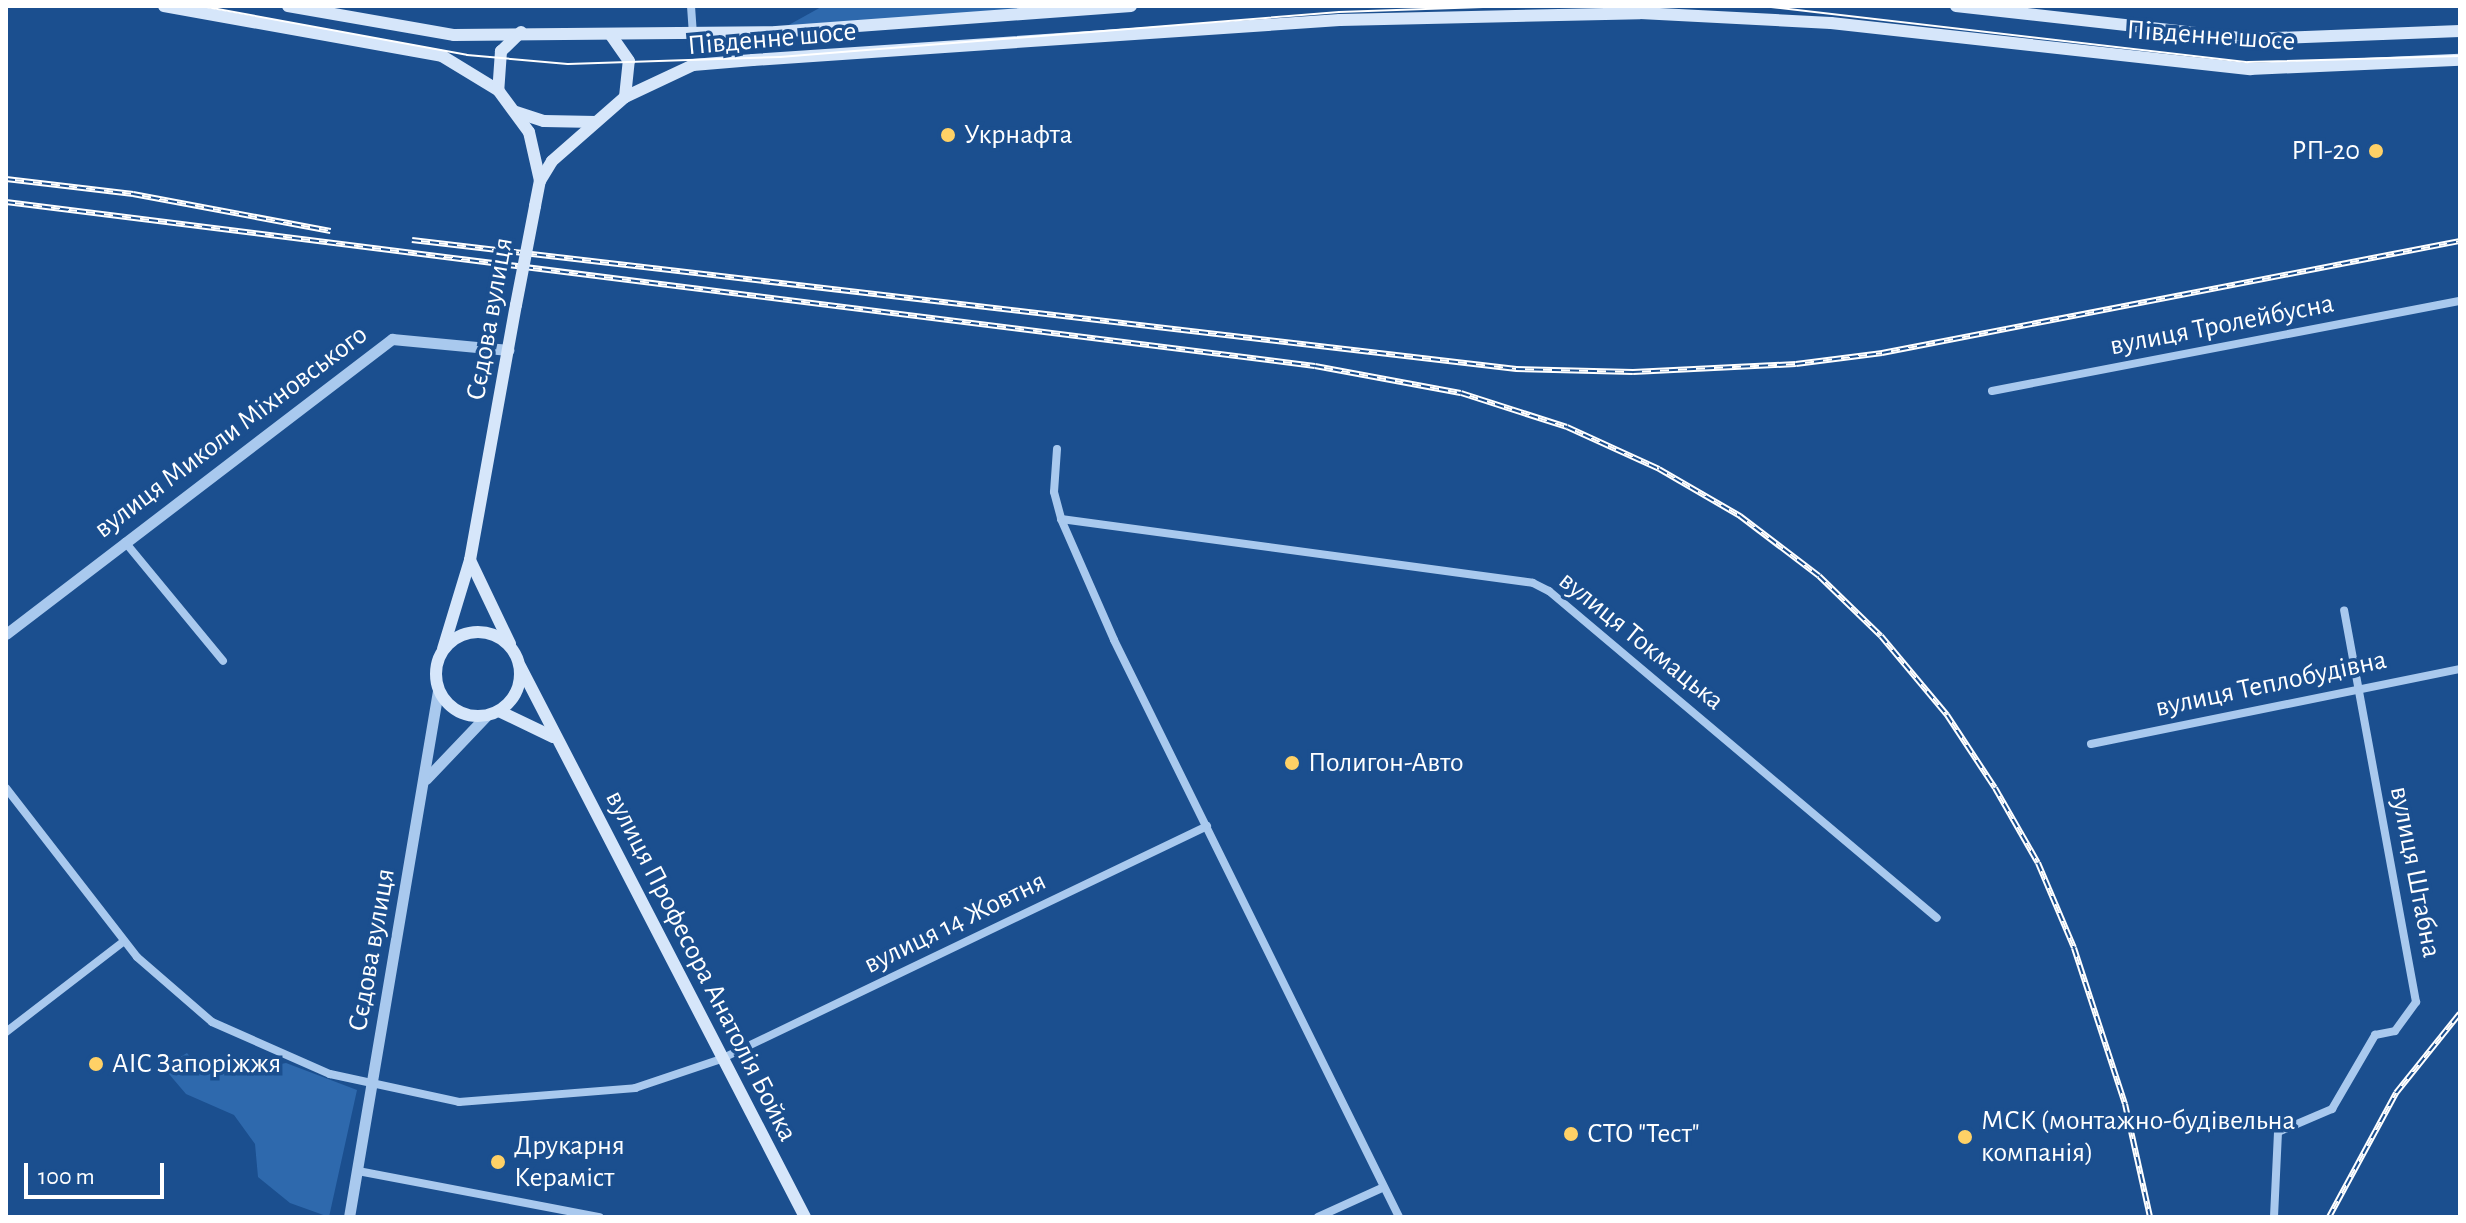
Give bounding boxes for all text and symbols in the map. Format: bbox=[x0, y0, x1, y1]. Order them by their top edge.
street label: Південне шосе bbox=[2125, 13, 2297, 59]
street label: Південне шосе bbox=[686, 15, 858, 63]
place label: Укрнафта bbox=[964, 118, 1073, 152]
marker: Укрнафта bbox=[939, 126, 957, 144]
place label: РП-20 bbox=[2291, 134, 2360, 168]
marker: РП-20 bbox=[2367, 142, 2385, 160]
street label: Сєдова вулиця bbox=[459, 235, 521, 403]
street label: вулиця Тролейбусна bbox=[2107, 287, 2337, 363]
street label: вулиця Миколи Міхновського bbox=[88, 318, 374, 546]
street label: вулиця Токмацька bbox=[1552, 564, 1730, 718]
street label: вулиця Теплобудівна bbox=[2152, 643, 2390, 725]
place label: Полигон-Авто bbox=[1308, 746, 1464, 780]
marker: Полигон-Авто bbox=[1283, 754, 1301, 772]
street label: вулиця Штабна bbox=[2382, 783, 2448, 961]
street label: вулиця Професора Анатолія Бойка bbox=[598, 785, 804, 1147]
street label: вулиця 14 Жовтня bbox=[858, 864, 1052, 982]
street label: Сєдова вулиця bbox=[341, 866, 403, 1034]
place label: АІС Запоріжжя bbox=[112, 1047, 281, 1081]
marker: АІС Запоріжжя bbox=[87, 1055, 105, 1073]
place label: МСК (монтажно-будівельна компанія) bbox=[1981, 1104, 2295, 1170]
place label: СТО "Тест" bbox=[1587, 1117, 1700, 1151]
marker: СТО "Тест" bbox=[1562, 1125, 1580, 1143]
marker: МСК (монтажно-будівельна компанія) bbox=[1956, 1128, 1974, 1146]
place label: Друкарня Кераміст bbox=[514, 1129, 625, 1195]
scale bar bbox=[28, 1147, 168, 1197]
marker: Друкарня Кераміст bbox=[489, 1153, 507, 1171]
text: 100 m bbox=[38, 1165, 95, 1189]

